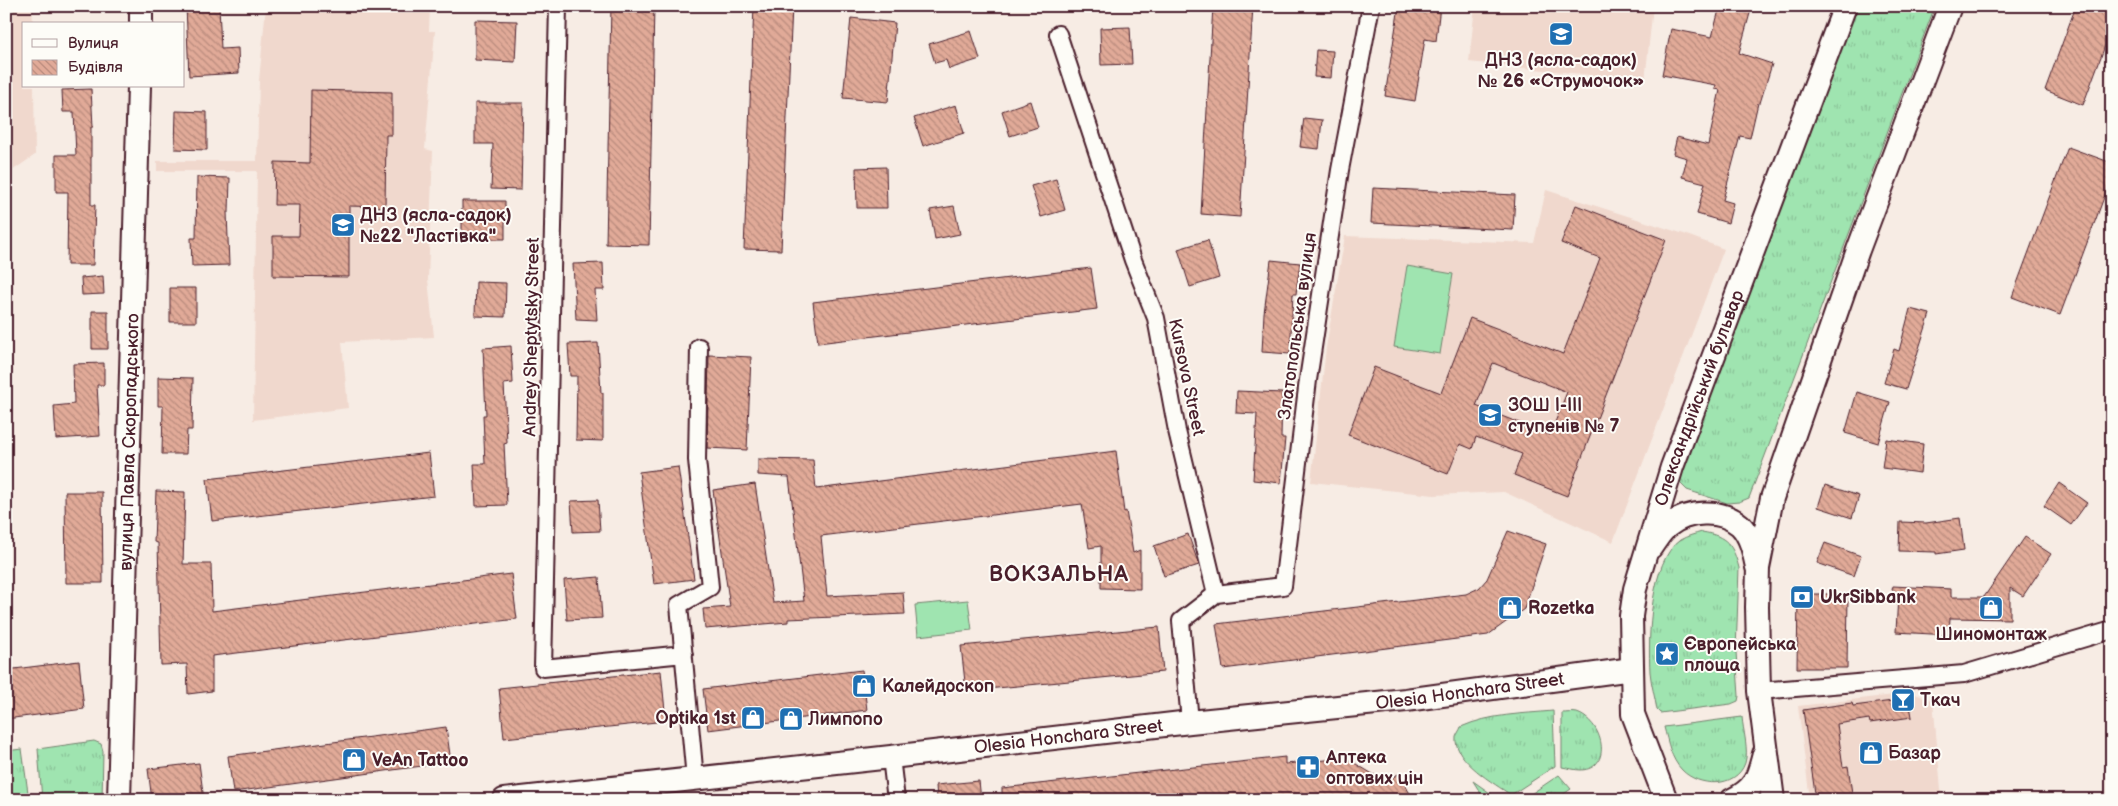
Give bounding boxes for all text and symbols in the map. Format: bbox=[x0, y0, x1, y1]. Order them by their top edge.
school or university icon: ДНЗ (ясла-садок) № 26 «Струмочок» bbox=[1548, 21, 1574, 47]
legend bbox=[22, 22, 185, 88]
text: Вулиця bbox=[68, 34, 119, 53]
place label: ДНЗ (ясла-садок) № 26 «Струмочок» bbox=[1478, 50, 1644, 92]
text: Будівля bbox=[68, 58, 123, 77]
place label: ДНЗ (ясла-садок) №22 "Ластівка" bbox=[360, 205, 512, 247]
school or university icon: ДНЗ (ясла-садок) №22 "Ластівка" bbox=[330, 212, 356, 238]
street label: Златопольська вулиця bbox=[1274, 231, 1321, 421]
street label: Andrey Sheptytsky Street bbox=[519, 237, 544, 437]
street label: Олександрійський бульвар bbox=[1651, 287, 1748, 508]
street label: вулиця Павла Скоропадського bbox=[115, 313, 144, 571]
street label: Kursova Street bbox=[1164, 317, 1209, 438]
place label: ЗОШ І-ІІІ ступенів № 7 bbox=[1508, 395, 1619, 437]
school or university icon: ЗОШ І-ІІІ ступенів № 7 bbox=[1477, 402, 1503, 428]
district label: ВОКЗАЛЬНА bbox=[989, 561, 1129, 588]
bank icon: UkrSibbank bbox=[1789, 584, 1815, 610]
place label: UkrSibbank bbox=[1820, 587, 1916, 608]
shop icon: Rozetka bbox=[1497, 595, 1523, 621]
shop icon: Шиномонтаж bbox=[1978, 595, 2004, 621]
place label: Rozetka bbox=[1528, 598, 1595, 619]
place label: Шиномонтаж bbox=[1935, 624, 2047, 645]
place label: Європейська площа bbox=[1684, 634, 1797, 676]
place icon: Європейська площа bbox=[1654, 641, 1680, 667]
street label: Olesia Honchara Street bbox=[1375, 668, 1566, 714]
shop icon: Калейдоскоп bbox=[851, 673, 877, 699]
place label: Калейдоскоп bbox=[882, 676, 994, 697]
bar icon: Ткач bbox=[1890, 687, 1916, 713]
place label: Ткач bbox=[1920, 690, 1961, 711]
shop icon: Оptika 1st bbox=[740, 705, 766, 731]
shop icon: Лимпопо bbox=[778, 706, 804, 732]
place label: Оptika 1st bbox=[655, 708, 736, 729]
place label: Лимпопо bbox=[807, 709, 883, 730]
street label: Olesia Honchara Street bbox=[973, 715, 1165, 758]
shop icon: Базар bbox=[1858, 740, 1884, 766]
place label: Базар bbox=[1888, 743, 1941, 764]
shop icon: VeAn Tattoo bbox=[341, 747, 367, 773]
place label: Аптека оптових цін bbox=[1325, 747, 1423, 789]
place label: VeAn Tattoo bbox=[372, 750, 469, 771]
pharmacy icon: Аптека оптових цін bbox=[1295, 754, 1321, 780]

